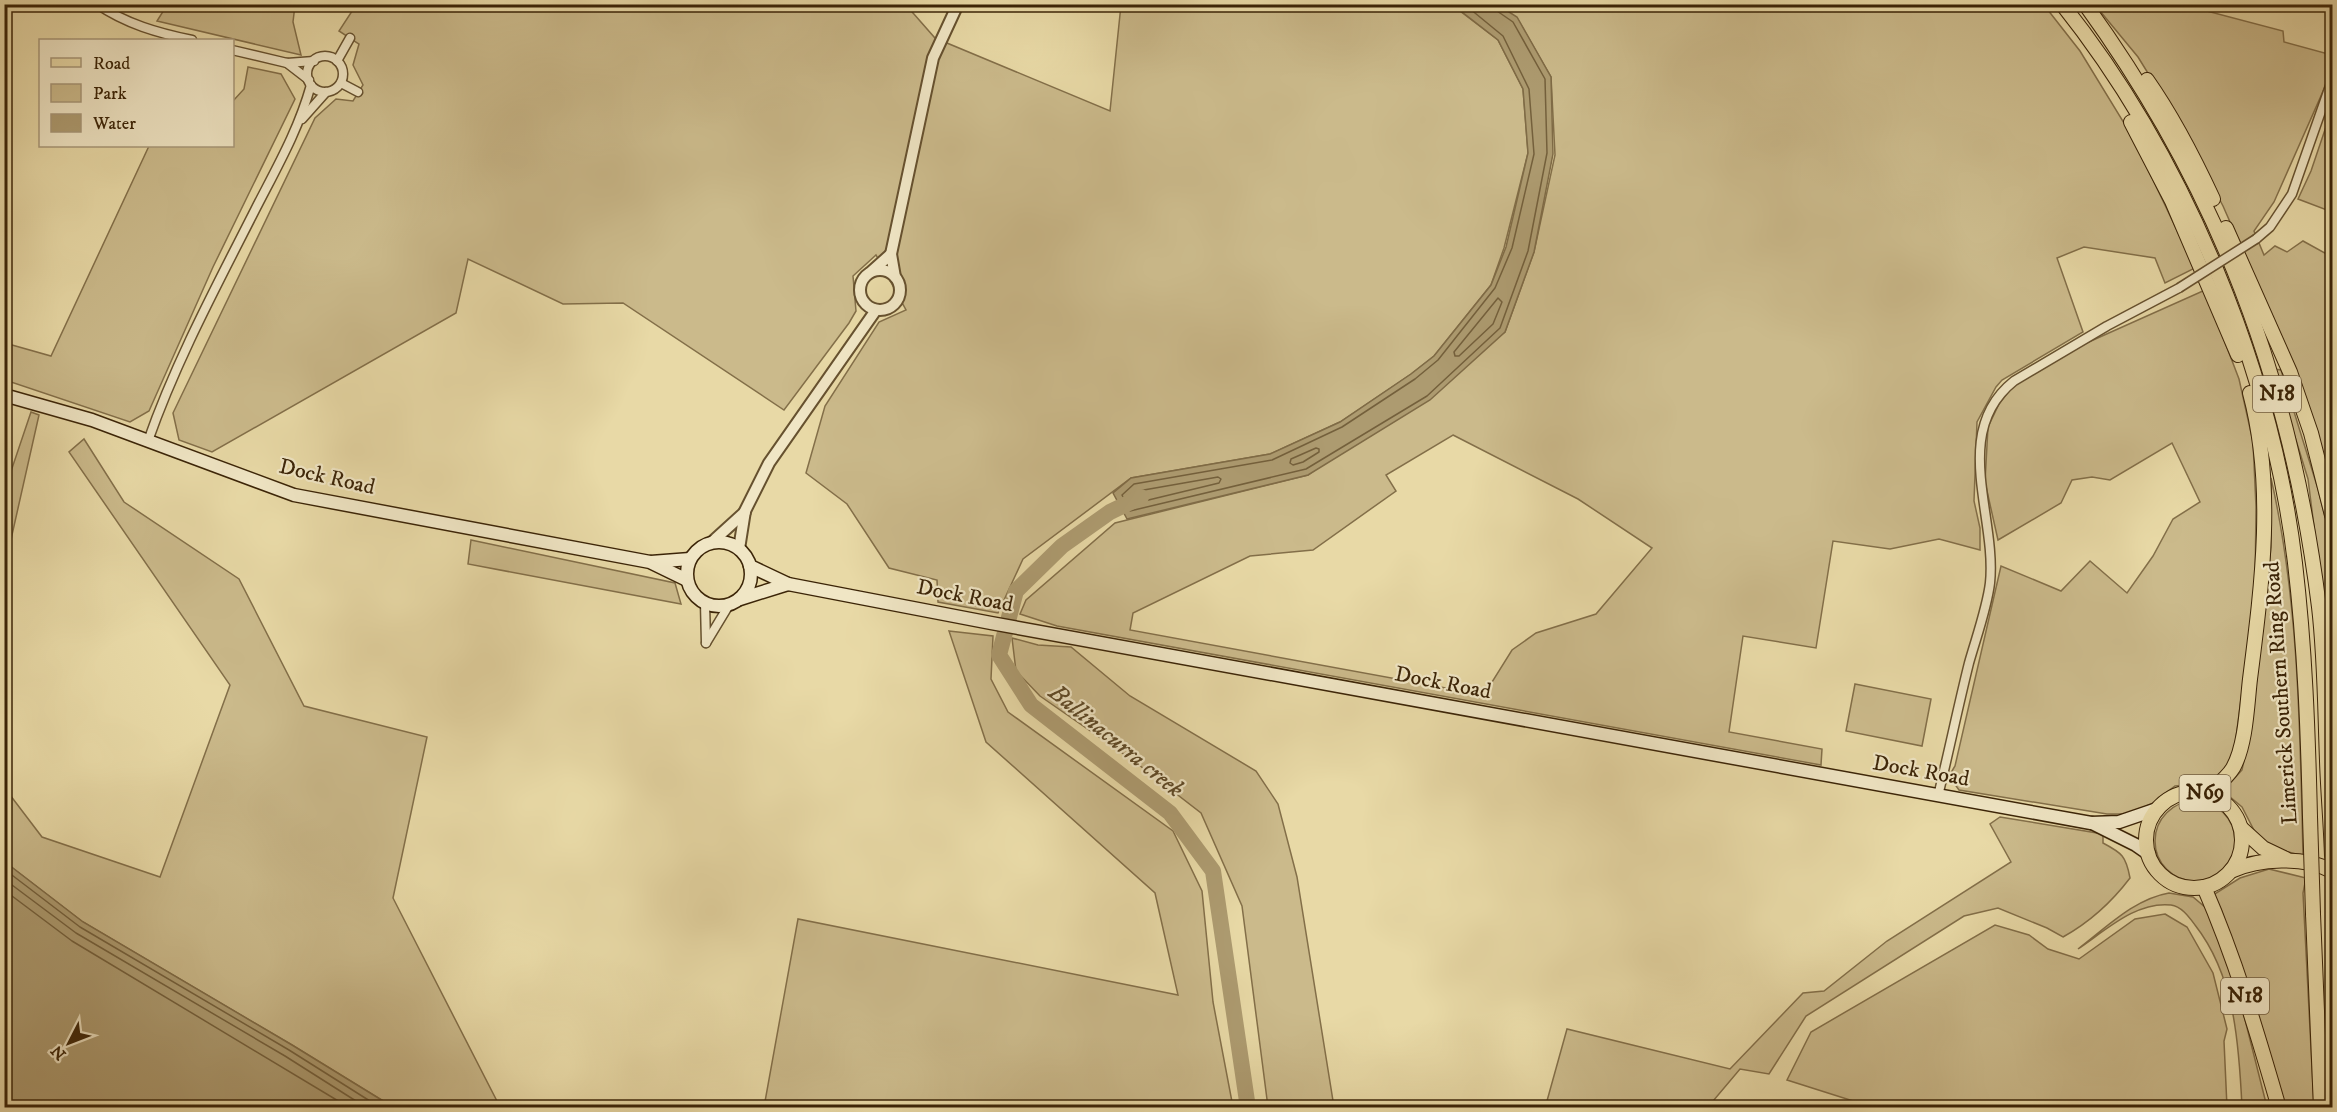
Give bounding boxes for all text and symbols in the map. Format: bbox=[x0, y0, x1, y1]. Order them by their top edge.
legend bbox=[39, 39, 234, 147]
text: Road bbox=[93, 53, 130, 75]
text: Park bbox=[93, 83, 127, 105]
text: Water bbox=[92, 113, 136, 135]
road number: N18 bbox=[2253, 376, 2301, 412]
street label: Dock Road bbox=[276, 453, 378, 501]
street label: Limerick Southern Ring Road bbox=[2258, 561, 2304, 825]
street label: Dock Road bbox=[914, 573, 1016, 619]
street label: Dock Road bbox=[1392, 660, 1494, 706]
water label: Ballinacurra creek bbox=[1042, 677, 1189, 804]
street label: Dock Road bbox=[1871, 749, 1971, 793]
road number: N69 bbox=[2180, 775, 2230, 811]
road number: N18 bbox=[2221, 978, 2269, 1014]
north arrow bbox=[39, 1013, 99, 1073]
text: N bbox=[47, 1041, 70, 1064]

